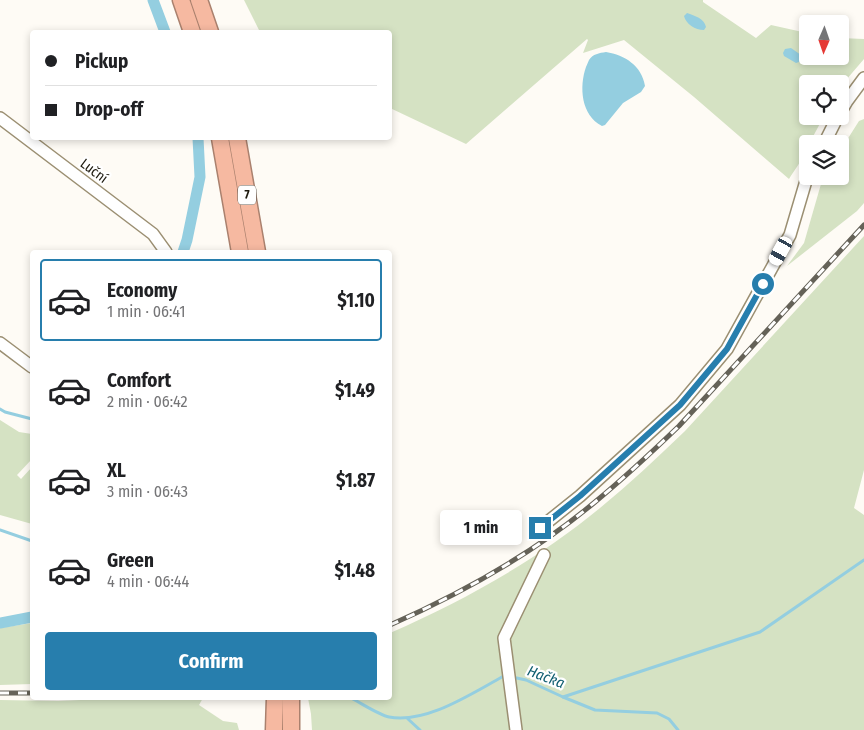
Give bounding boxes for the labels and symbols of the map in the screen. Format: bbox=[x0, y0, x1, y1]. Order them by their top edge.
north arrow bbox=[799, 15, 849, 65]
street label: Luční bbox=[77, 155, 112, 187]
road number: 7 bbox=[238, 186, 256, 204]
car bbox=[767, 234, 794, 268]
route start bbox=[752, 273, 774, 295]
callout: 1 min bbox=[440, 510, 522, 546]
route end bbox=[529, 517, 551, 539]
water label: Hačka bbox=[525, 662, 567, 692]

